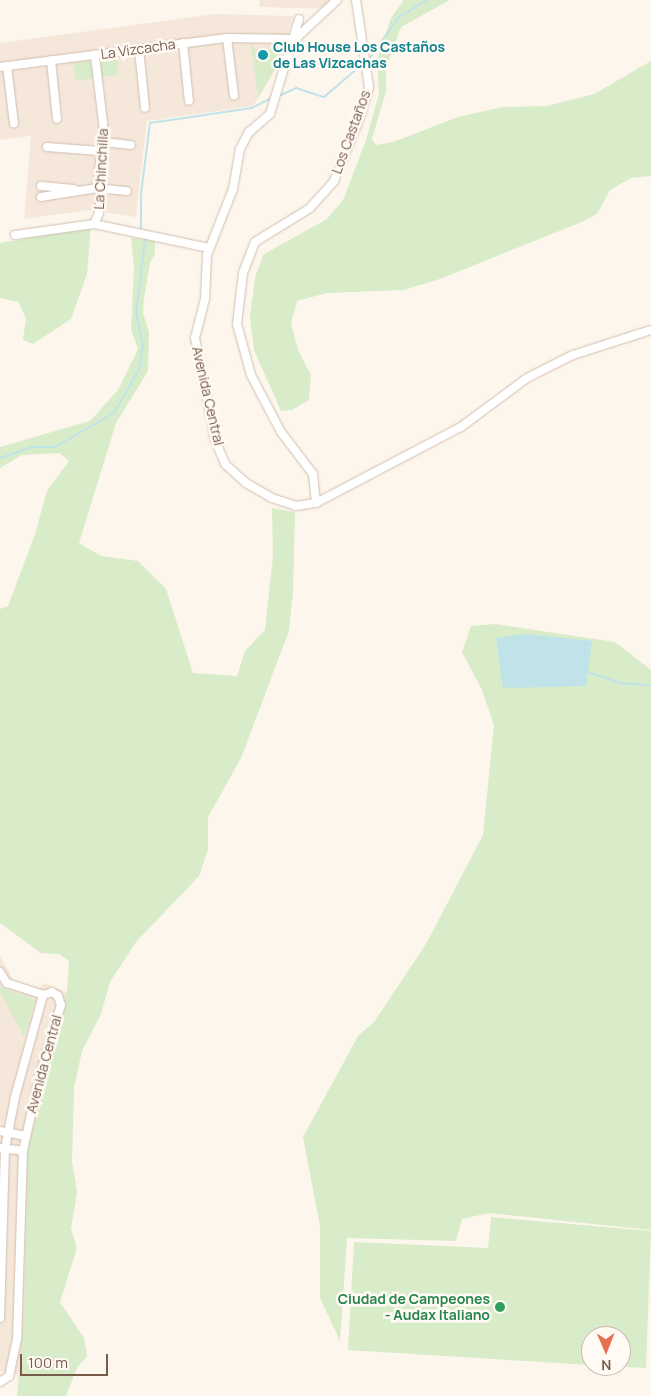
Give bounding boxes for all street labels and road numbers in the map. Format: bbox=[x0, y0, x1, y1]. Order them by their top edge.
street label: La Vizcacha bbox=[100, 35, 176, 63]
street label: Los Castaños bbox=[328, 88, 374, 176]
street label: La Chinchilla bbox=[90, 128, 112, 210]
street label: Avenida Central bbox=[188, 345, 228, 447]
street label: Avenida Central bbox=[23, 1013, 65, 1115]

